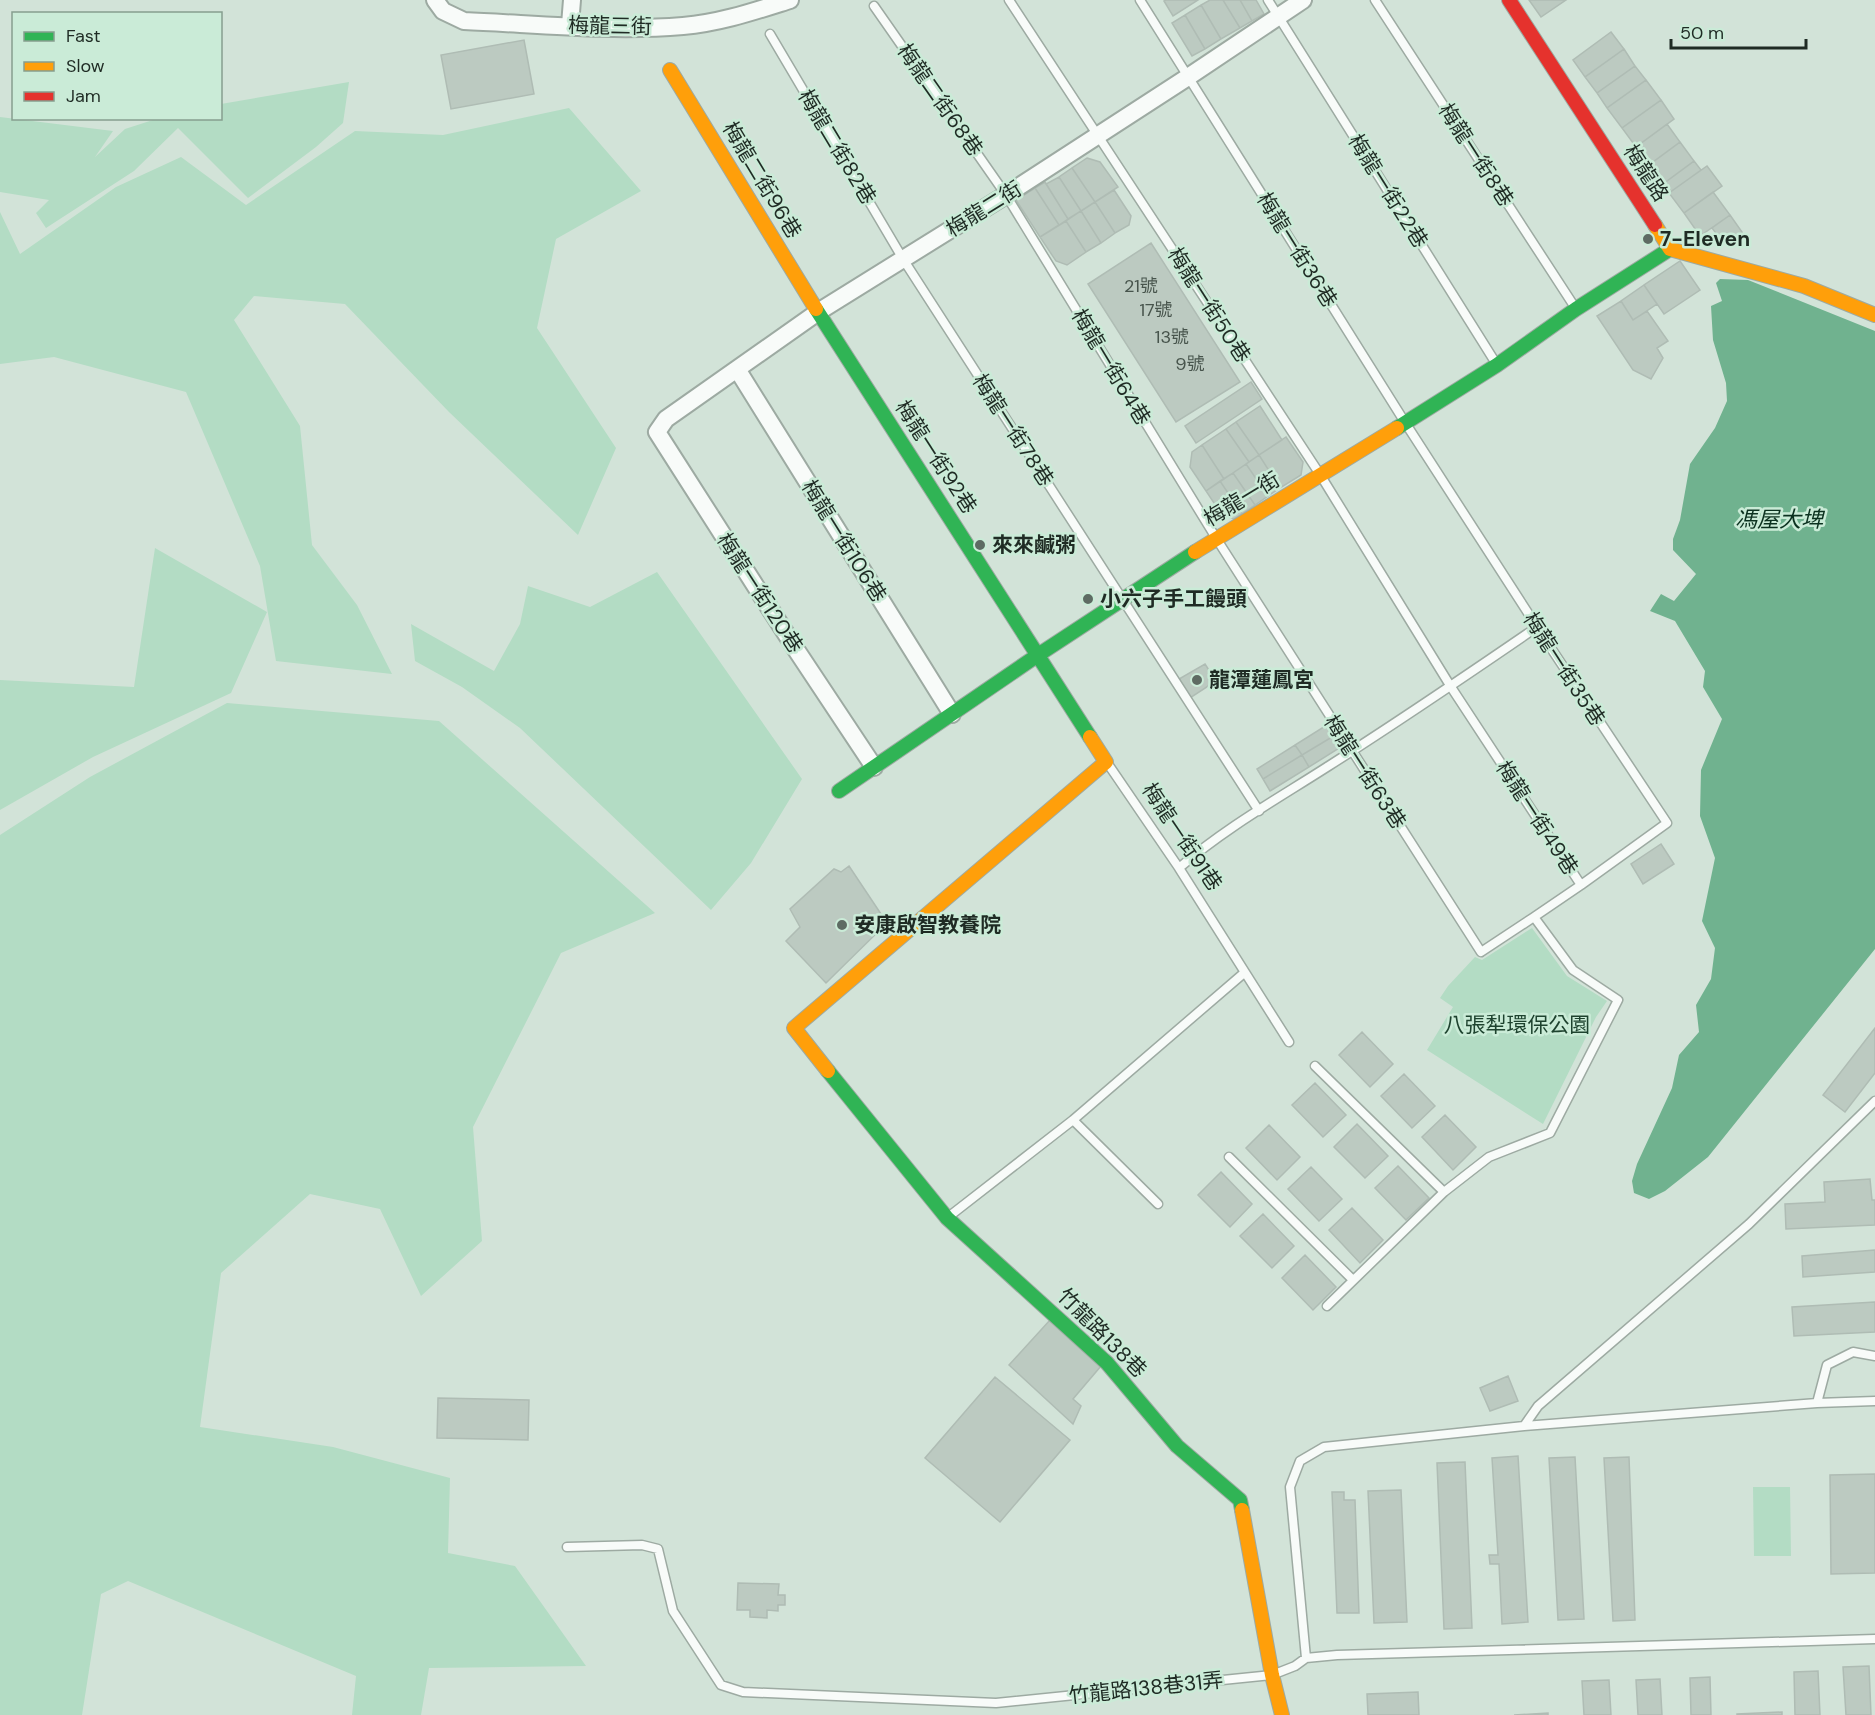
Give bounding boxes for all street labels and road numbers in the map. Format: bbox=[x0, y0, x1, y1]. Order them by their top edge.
street label: 梅龍三街 bbox=[568, 11, 652, 41]
street label: 梅龍二街68巷 bbox=[891, 38, 989, 162]
street label: 梅龍二街82巷 bbox=[792, 84, 882, 210]
street label: 梅龍一街8巷 bbox=[1432, 98, 1520, 212]
street label: 梅龍二街96巷 bbox=[716, 116, 808, 244]
street label: 梅龍一街22巷 bbox=[1342, 129, 1434, 253]
street label: 梅龍路 bbox=[1617, 139, 1675, 207]
street label: 梅龍二街 bbox=[941, 175, 1027, 243]
street label: 梅龍一街36巷 bbox=[1251, 187, 1343, 313]
street label: 梅龍一街50巷 bbox=[1161, 242, 1257, 368]
street label: 梅龍一街64巷 bbox=[1065, 304, 1157, 430]
street label: 梅龍一街78巷 bbox=[966, 368, 1060, 492]
street label: 梅龍一街92巷 bbox=[889, 395, 983, 519]
street label: 梅龍一街 bbox=[1199, 465, 1285, 533]
street label: 梅龍一街106巷 bbox=[795, 475, 893, 607]
street label: 梅龍一街120巷 bbox=[711, 528, 809, 658]
street label: 梅龍一街35巷 bbox=[1517, 607, 1611, 731]
street label: 梅龍一街63巷 bbox=[1318, 710, 1412, 834]
street label: 梅龍一街49巷 bbox=[1490, 755, 1584, 881]
street label: 梅龍一街91巷 bbox=[1136, 778, 1228, 896]
street label: 竹龍路138巷 bbox=[1051, 1282, 1153, 1384]
street label: 竹龍路138巷31弄 bbox=[1067, 1666, 1225, 1710]

